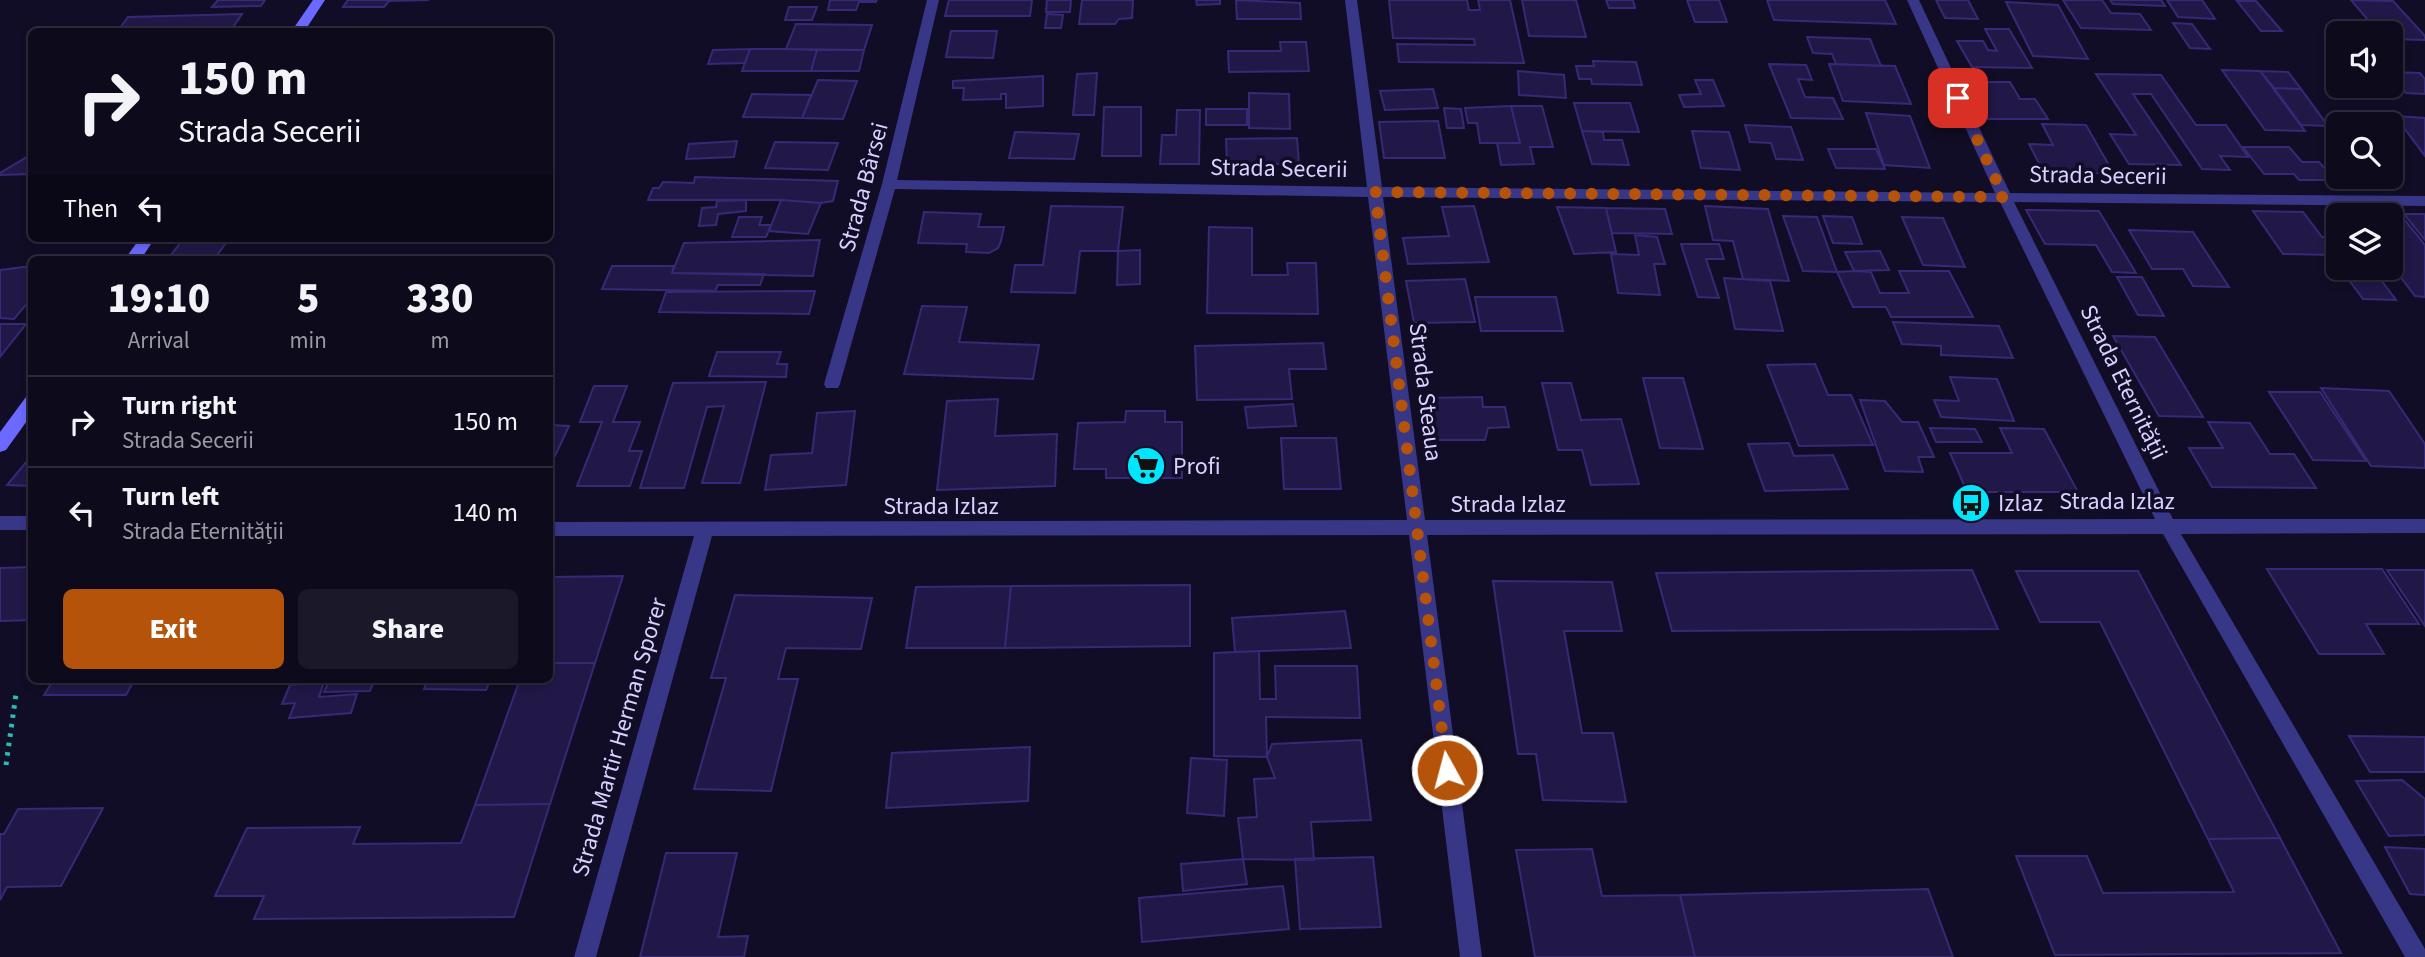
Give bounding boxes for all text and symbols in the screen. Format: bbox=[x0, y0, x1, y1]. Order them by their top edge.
map controls bbox=[2326, 21, 2403, 280]
button: sound bbox=[2326, 21, 2403, 98]
text: 150 m bbox=[178, 44, 307, 114]
icon: right bbox=[63, 56, 154, 147]
pin bbox=[1928, 68, 1988, 128]
icon: arrive bbox=[1939, 79, 1977, 117]
text: Strada Secerii bbox=[178, 109, 362, 155]
button: search bbox=[2326, 112, 2403, 189]
street label: Strada Bârsei bbox=[829, 118, 898, 256]
street label: Strada Secerii bbox=[1210, 150, 1348, 187]
street label: Strada Secerii bbox=[2029, 157, 2167, 194]
icon: left bbox=[132, 189, 170, 227]
text: Then bbox=[63, 190, 118, 227]
button: layers bbox=[2326, 203, 2403, 280]
text: 19:10 bbox=[107, 269, 210, 329]
text: 5 bbox=[297, 269, 319, 329]
text: 330 bbox=[406, 269, 474, 329]
street label: Strada Eternității bbox=[2071, 299, 2176, 466]
street label: Strada Steaua bbox=[1400, 321, 1451, 463]
text: Arrival bbox=[128, 324, 190, 357]
text: min bbox=[290, 324, 327, 357]
text: m bbox=[430, 324, 449, 357]
text: Turn right bbox=[122, 387, 237, 424]
icon: right bbox=[63, 403, 101, 441]
text: 150 m bbox=[452, 403, 518, 440]
text: Strada Secerii bbox=[122, 424, 254, 457]
supermarket icon: Profi bbox=[1125, 445, 1167, 487]
place label: Profi bbox=[1173, 449, 1221, 484]
text: Turn left bbox=[122, 478, 219, 515]
bus stop icon: Izlaz bbox=[1950, 482, 1992, 524]
street label: Strada Izlaz bbox=[2059, 484, 2175, 519]
place label: Izlaz bbox=[1998, 486, 2043, 521]
street label: Strada Izlaz bbox=[1450, 487, 1566, 522]
street label: Strada Izlaz bbox=[883, 489, 999, 524]
icon: left bbox=[63, 494, 101, 532]
text: 140 m bbox=[452, 494, 518, 531]
text: Strada Eternității bbox=[122, 515, 284, 548]
button: Exit bbox=[63, 589, 284, 669]
button: Share bbox=[298, 589, 518, 669]
street label: Strada Martir Herman Sporer bbox=[563, 593, 676, 881]
position arrow bbox=[1410, 733, 1484, 807]

